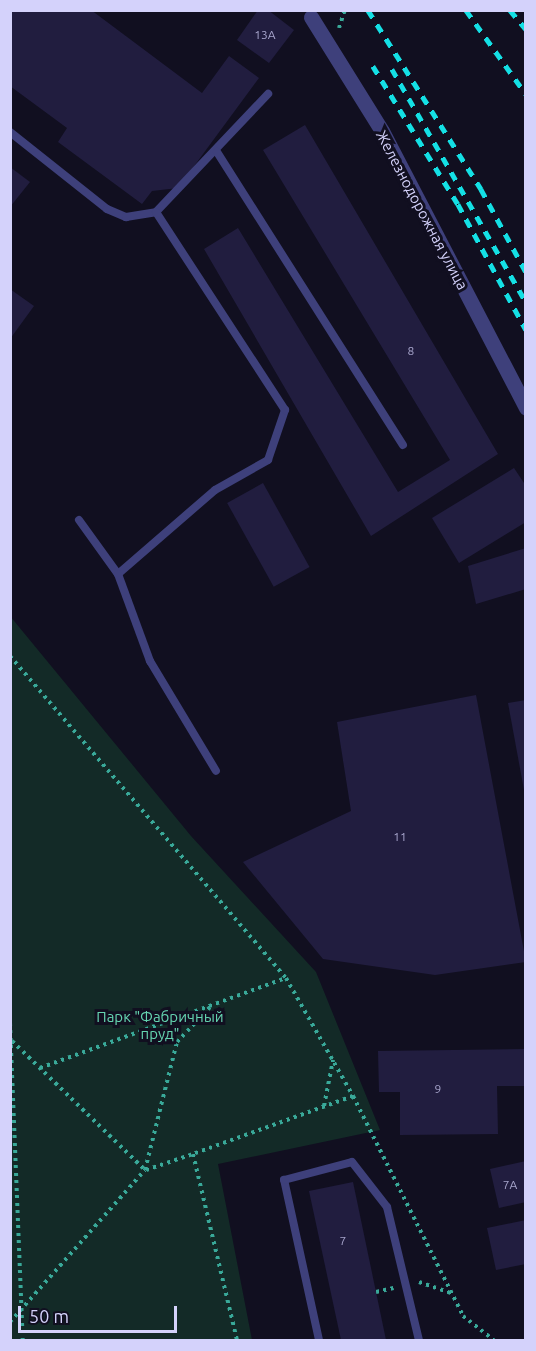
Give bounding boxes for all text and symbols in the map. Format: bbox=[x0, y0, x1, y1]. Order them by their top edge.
house number: 13А bbox=[254, 28, 276, 42]
street label: Железнодорожная улица bbox=[372, 127, 472, 293]
house number: 8 bbox=[408, 344, 414, 358]
house number: 11 bbox=[393, 830, 407, 844]
park label: Парк "Фабричный пруд" bbox=[96, 1007, 224, 1042]
house number: 9 bbox=[435, 1082, 441, 1096]
house number: 7А bbox=[503, 1178, 517, 1192]
house number: 7 bbox=[340, 1234, 346, 1248]
scale bar bbox=[21, 1294, 180, 1332]
text: 50 m bbox=[29, 1306, 69, 1326]

